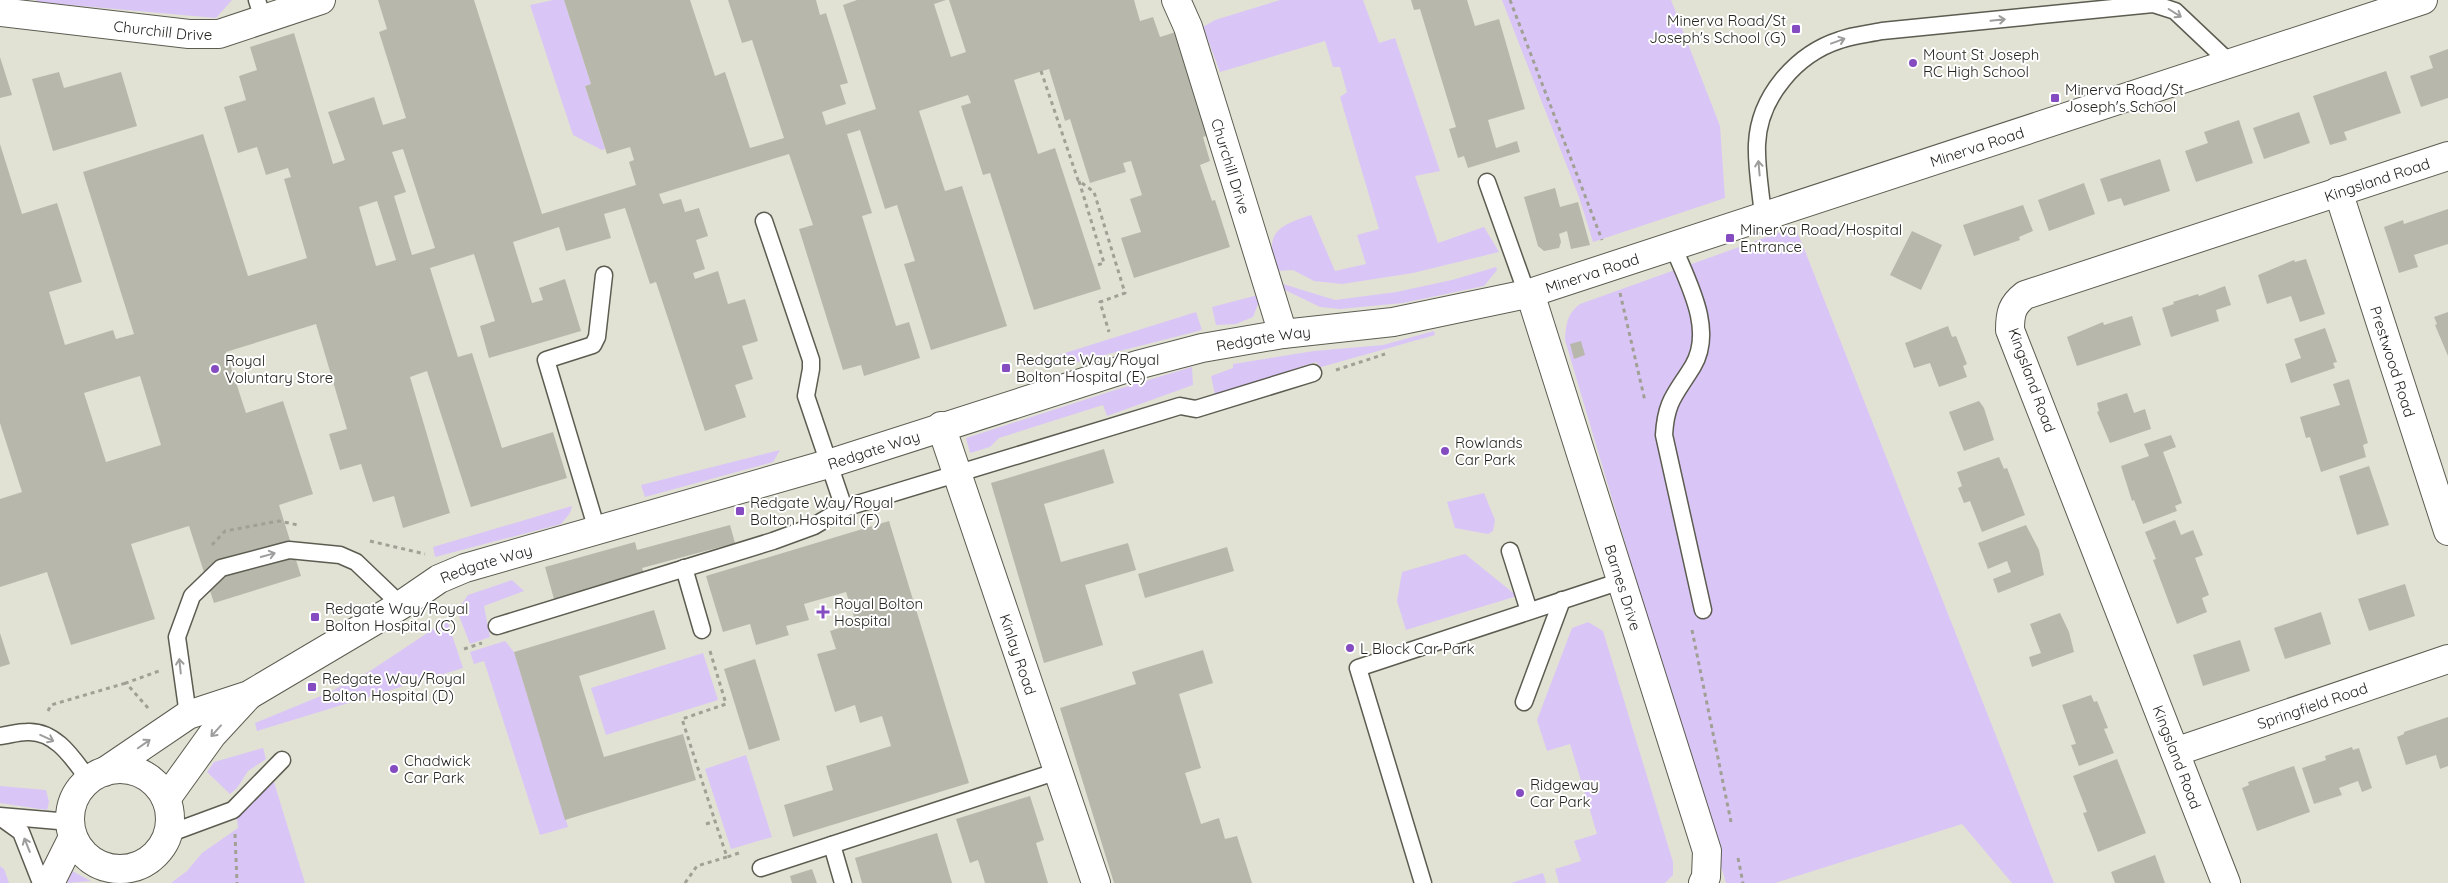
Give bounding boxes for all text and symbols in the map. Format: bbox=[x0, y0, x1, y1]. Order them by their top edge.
one-way arrow bbox=[2168, 8, 2182, 19]
place label: Minerva Road/St Joseph's School (G) bbox=[1649, 11, 1786, 47]
one-way arrow bbox=[1990, 15, 2006, 24]
street label: Churchill Drive bbox=[113, 16, 212, 44]
marker: Minerva Road/St Joseph's School (G) bbox=[1790, 23, 1802, 35]
one-way arrow bbox=[1829, 36, 1845, 45]
place label: Mount St Joseph RC High School bbox=[1923, 45, 2039, 81]
marker: Mount St Joseph RC High School bbox=[1907, 57, 1919, 69]
place label: Minerva Road/St Joseph's School bbox=[2065, 80, 2184, 116]
marker: Minerva Road/St Joseph's School bbox=[2049, 92, 2061, 104]
street label: Churchill Drive bbox=[1207, 116, 1255, 216]
street label: Minerva Road bbox=[1927, 122, 2026, 171]
street label: Kingsland Road bbox=[2322, 153, 2432, 206]
one-way arrow bbox=[1754, 160, 1764, 176]
place label: Minerva Road/Hospital Entrance bbox=[1740, 220, 1902, 256]
marker: Minerva Road/Hospital Entrance bbox=[1724, 232, 1736, 244]
street label: Minerva Road bbox=[1543, 248, 1641, 297]
street label: Prestwood Road bbox=[2366, 303, 2420, 419]
street label: Redgate Way bbox=[1215, 322, 1312, 355]
street label: Kingsland Road bbox=[2004, 325, 2060, 435]
place label: Redgate Way/Royal Bolton Hospital (E) bbox=[1016, 350, 1159, 386]
place label: Royal Voluntary Store bbox=[225, 351, 333, 387]
marker: Redgate Way/Royal Bolton Hospital (E) bbox=[1000, 362, 1012, 374]
marker: Royal Voluntary Store bbox=[209, 363, 221, 375]
street label: Redgate Way bbox=[825, 426, 922, 473]
place label: Rowlands Car Park bbox=[1455, 433, 1523, 469]
marker: Rowlands Car Park bbox=[1439, 445, 1451, 457]
place label: Redgate Way/Royal Bolton Hospital (F) bbox=[750, 493, 893, 529]
marker: Redgate Way/Royal Bolton Hospital (F) bbox=[734, 505, 746, 517]
street label: Redgate Way bbox=[437, 540, 534, 587]
street label: Barnes Drive bbox=[1601, 542, 1646, 633]
one-way arrow bbox=[260, 550, 276, 559]
place label: Royal Bolton Hospital bbox=[834, 594, 923, 630]
place label: Redgate Way/Royal Bolton Hospital (C) bbox=[325, 599, 468, 635]
marker: Royal Bolton Hospital bbox=[816, 605, 830, 619]
marker: Redgate Way/Royal Bolton Hospital (C) bbox=[309, 611, 321, 623]
street label: Kinlay Road bbox=[996, 611, 1041, 697]
place label: L Block Car Park bbox=[1360, 639, 1475, 658]
marker: L Block Car Park bbox=[1344, 642, 1356, 654]
one-way arrow bbox=[176, 659, 185, 675]
place label: Redgate Way/Royal Bolton Hospital (D) bbox=[322, 669, 465, 705]
street label: Springfield Road bbox=[2255, 678, 2370, 733]
marker: Redgate Way/Royal Bolton Hospital (D) bbox=[306, 681, 318, 693]
street label: Kingsland Road bbox=[2148, 702, 2206, 812]
one-way arrow bbox=[210, 724, 222, 737]
one-way arrow bbox=[39, 733, 54, 743]
one-way arrow bbox=[137, 739, 151, 749]
place label: Chadwick Car Park bbox=[404, 751, 471, 787]
marker: Chadwick Car Park bbox=[388, 763, 400, 775]
place label: Ridgeway Car Park bbox=[1530, 775, 1599, 811]
marker: Ridgeway Car Park bbox=[1514, 787, 1526, 799]
one-way arrow bbox=[21, 838, 31, 853]

